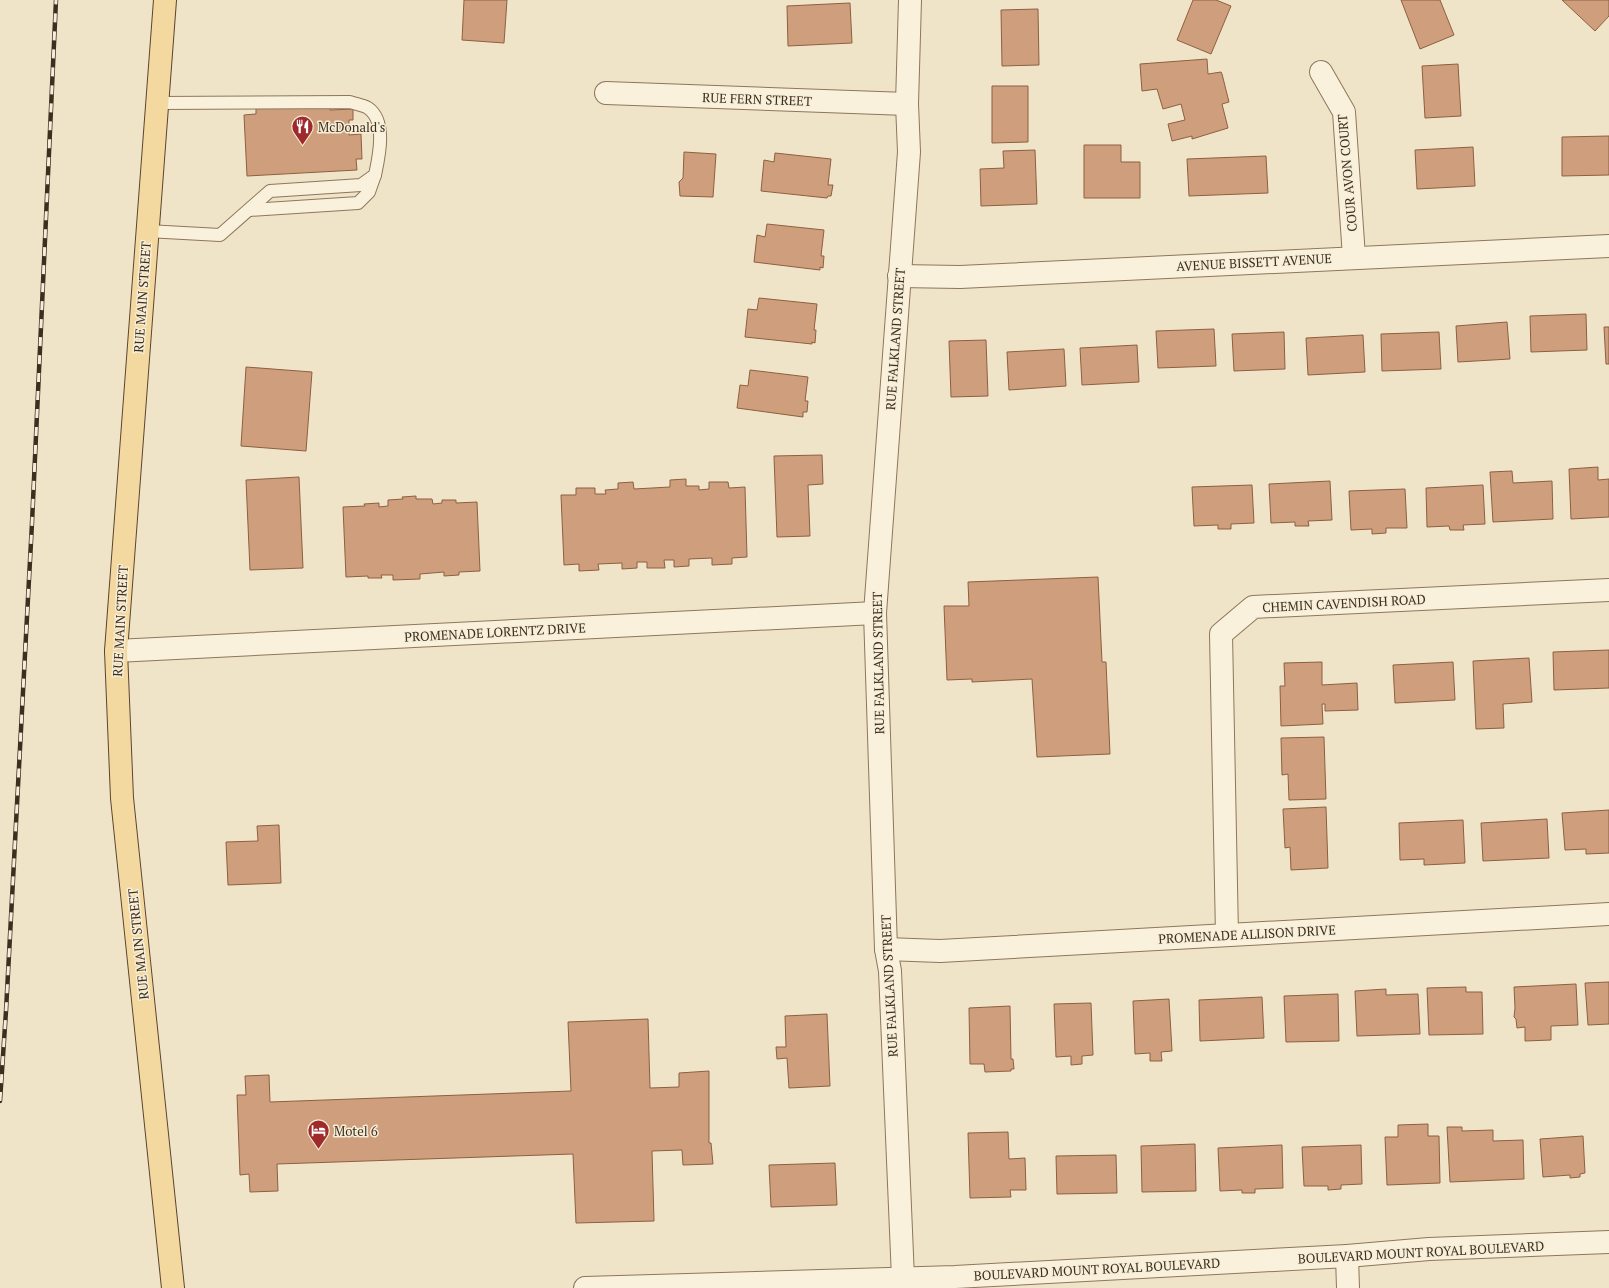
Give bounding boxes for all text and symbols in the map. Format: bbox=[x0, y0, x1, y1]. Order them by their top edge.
street label: RUE FERN STREET bbox=[702, 88, 812, 110]
street label: COUR AVON COURT bbox=[1333, 113, 1361, 233]
restaurant icon: McDonald's bbox=[290, 114, 316, 147]
place label: McDonald's bbox=[318, 118, 385, 136]
street label: RUE MAIN STREET bbox=[129, 241, 155, 353]
street label: AVENUE BISSETT AVENUE bbox=[1176, 249, 1332, 275]
street label: RUE FALKLAND STREET bbox=[881, 267, 909, 411]
street label: RUE MAIN STREET bbox=[108, 565, 132, 677]
street label: CHEMIN CAVENDISH ROAD bbox=[1262, 590, 1426, 616]
street label: RUE FALKLAND STREET bbox=[868, 592, 888, 734]
street label: PROMENADE LORENTZ DRIVE bbox=[404, 618, 586, 646]
street label: RUE MAIN STREET bbox=[123, 888, 153, 1000]
street label: RUE FALKLAND STREET bbox=[876, 914, 902, 1058]
street label: PROMENADE ALLISON DRIVE bbox=[1158, 920, 1336, 948]
hotel icon: Motel 6 bbox=[306, 1118, 332, 1151]
place label: Motel 6 bbox=[334, 1122, 378, 1140]
street label: BOULEVARD MOUNT ROYAL BOULEVARD bbox=[1297, 1237, 1545, 1267]
street label: BOULEVARD MOUNT ROYAL BOULEVARD bbox=[973, 1254, 1221, 1284]

